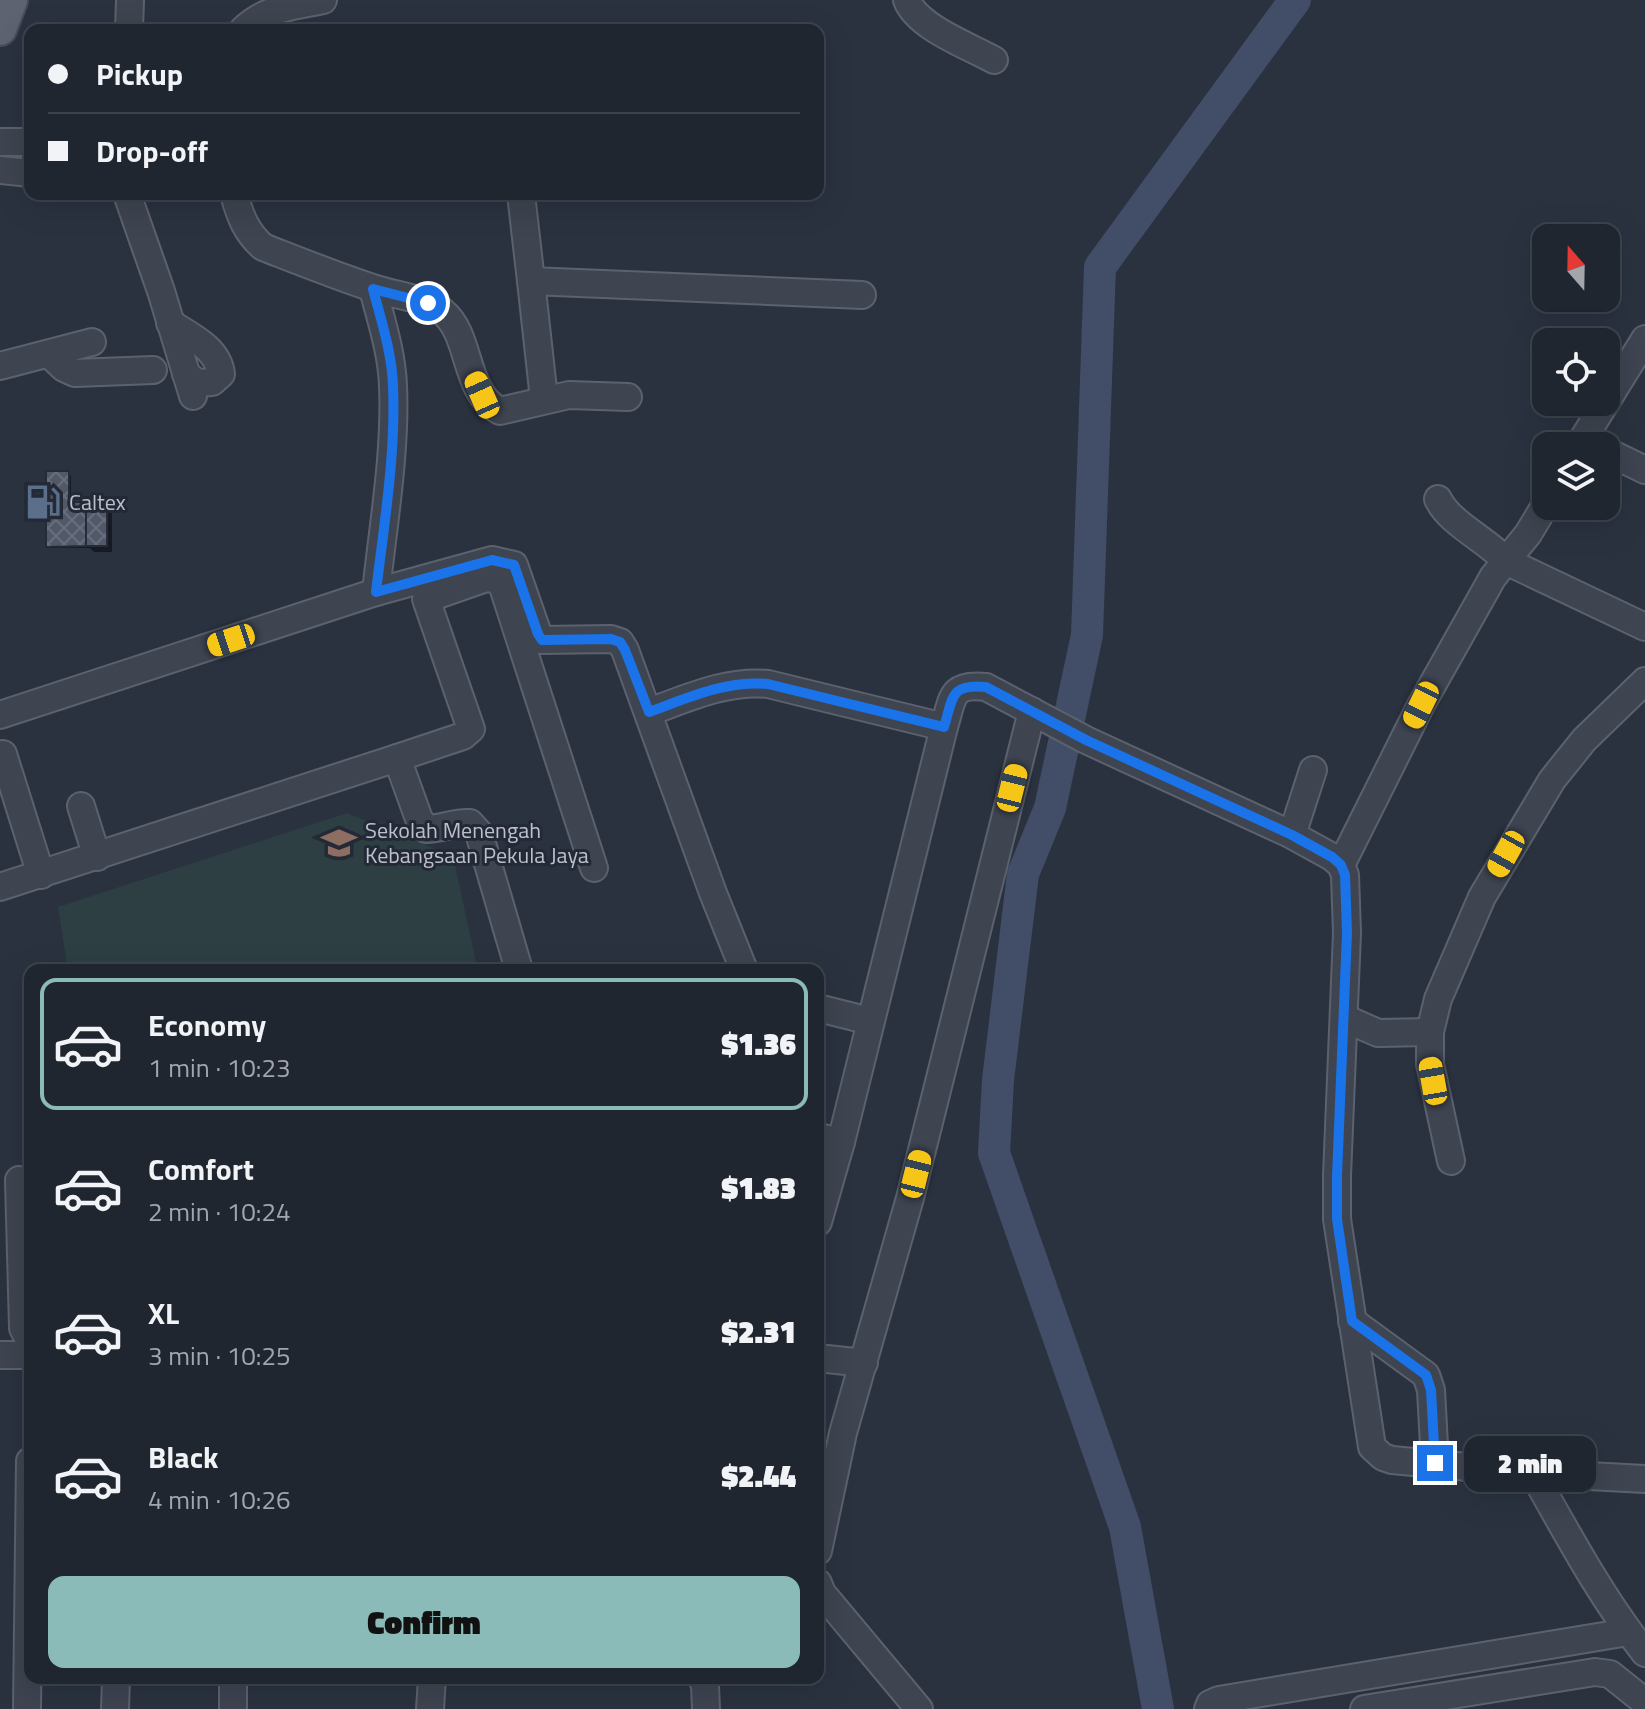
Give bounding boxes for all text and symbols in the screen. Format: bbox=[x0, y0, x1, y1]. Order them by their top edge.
text: Pickup bbox=[96, 51, 183, 97]
text: Drop-off bbox=[96, 128, 208, 174]
north arrow bbox=[1532, 224, 1620, 312]
map controls bbox=[1532, 224, 1620, 520]
route start bbox=[410, 285, 446, 321]
button: locate bbox=[1532, 328, 1620, 416]
car bbox=[461, 368, 503, 422]
button: layers bbox=[1532, 432, 1620, 520]
fuel station icon: Caltex bbox=[24, 483, 62, 521]
place label: Caltex bbox=[69, 485, 126, 519]
car bbox=[204, 621, 258, 659]
car bbox=[1400, 678, 1442, 732]
car bbox=[995, 762, 1029, 814]
place label: Sekolah Menengah Kebangsaan Pekula Jaya bbox=[365, 813, 589, 872]
school or university icon: Sekolah Menengah Kebangsaan Pekula Jaya bbox=[320, 824, 358, 862]
car bbox=[1484, 827, 1528, 881]
text: Economy bbox=[148, 1002, 266, 1048]
icon: car bbox=[52, 1008, 124, 1080]
text: $1.36 bbox=[722, 1021, 796, 1067]
text: 1 min · 10:23 bbox=[148, 1048, 291, 1087]
car bbox=[1417, 1055, 1449, 1107]
text: Comfort bbox=[148, 1146, 254, 1192]
car bbox=[899, 1148, 933, 1200]
icon: car bbox=[52, 1152, 124, 1224]
text: $1.83 bbox=[722, 1165, 796, 1211]
text: 2 min · 10:24 bbox=[148, 1192, 291, 1231]
text: XL bbox=[148, 1290, 179, 1336]
icon: car bbox=[52, 1296, 124, 1368]
text: $2.31 bbox=[722, 1309, 796, 1355]
text: 3 min · 10:25 bbox=[148, 1336, 291, 1375]
text: Black bbox=[148, 1434, 219, 1480]
callout: 2 min bbox=[1463, 1435, 1595, 1491]
icon: car bbox=[52, 1440, 124, 1512]
text: 2 min bbox=[1498, 1444, 1562, 1483]
route end bbox=[1417, 1445, 1453, 1481]
text: $2.44 bbox=[722, 1453, 796, 1499]
text: 4 min · 10:26 bbox=[148, 1480, 291, 1519]
button: Confirm bbox=[48, 1576, 800, 1668]

